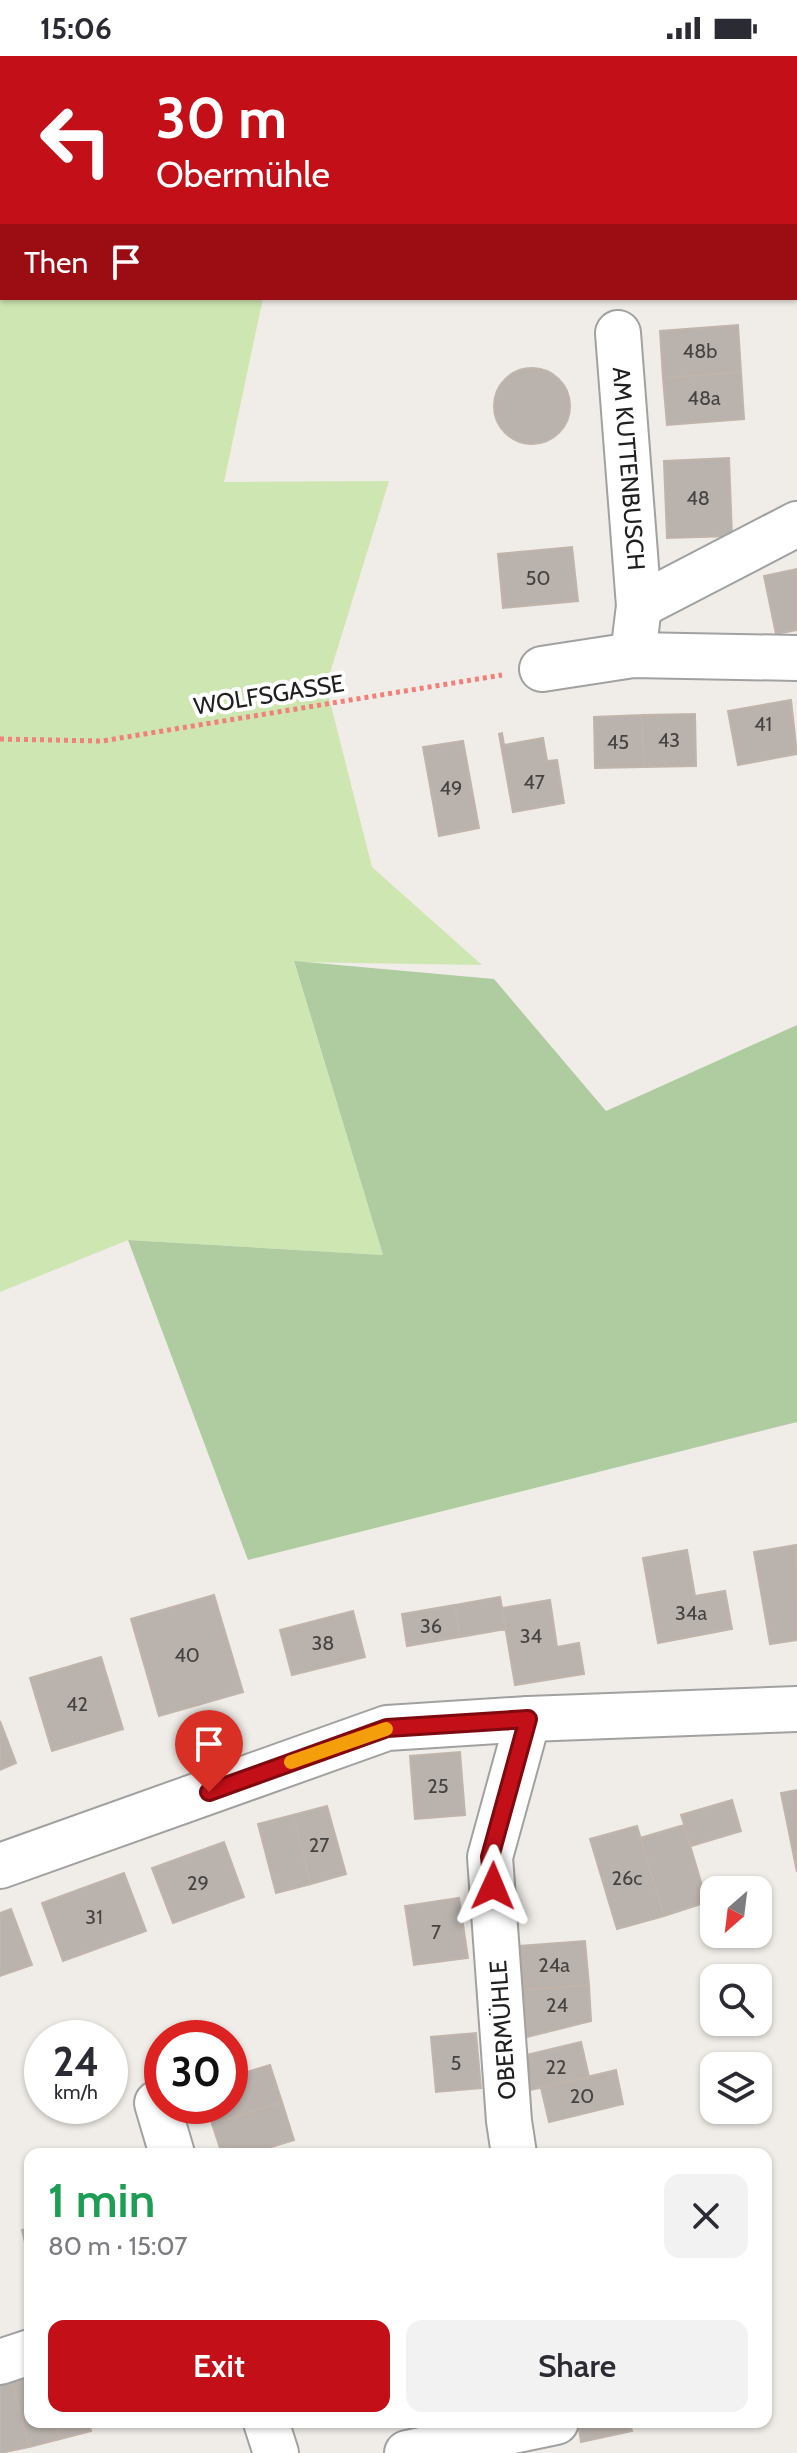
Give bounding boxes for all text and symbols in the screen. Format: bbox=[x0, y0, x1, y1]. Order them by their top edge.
text: 15:06 bbox=[40, 10, 112, 47]
text: 30 m bbox=[156, 84, 287, 152]
icon: left bbox=[24, 88, 128, 192]
text: Obermühle bbox=[156, 152, 330, 196]
icon: arrive bbox=[104, 240, 148, 284]
text: Then bbox=[24, 244, 88, 281]
house number: 48b bbox=[683, 339, 717, 363]
street label: AM KUTTENBUSCH bbox=[607, 366, 651, 571]
house number: 48a bbox=[687, 386, 721, 410]
house number: 48 bbox=[686, 486, 710, 510]
house number: 50 bbox=[526, 566, 550, 590]
street label: WOLFSGASSE bbox=[192, 668, 346, 721]
house number: 41 bbox=[754, 712, 772, 736]
house number: 43 bbox=[658, 728, 680, 752]
house number: 45 bbox=[607, 730, 629, 754]
house number: 47 bbox=[523, 770, 545, 794]
house number: 49 bbox=[440, 776, 462, 800]
house number: 34a bbox=[675, 1601, 707, 1625]
house number: 36 bbox=[420, 1614, 442, 1638]
house number: 34 bbox=[520, 1624, 543, 1648]
house number: 38 bbox=[312, 1631, 334, 1655]
house number: 40 bbox=[174, 1643, 200, 1667]
house number: 42 bbox=[66, 1692, 88, 1716]
pin bbox=[175, 1710, 243, 1792]
icon: arrive bbox=[187, 1722, 231, 1766]
house number: 25 bbox=[427, 1774, 449, 1798]
house number: 27 bbox=[309, 1833, 329, 1857]
position arrow bbox=[451, 1844, 535, 1928]
house number: 26c bbox=[612, 1866, 642, 1890]
house number: 29 bbox=[187, 1871, 209, 1895]
north arrow bbox=[700, 1876, 772, 1948]
map controls bbox=[700, 1876, 772, 2124]
house number: 31 bbox=[85, 1905, 103, 1929]
house number: 7 bbox=[431, 1920, 441, 1944]
house number: 24a bbox=[538, 1953, 570, 1977]
street label: OBERMÜHLE bbox=[483, 1959, 522, 2101]
button: search bbox=[700, 1964, 772, 2036]
house number: 24 bbox=[546, 1993, 568, 2017]
speed limit sign: 30 bbox=[144, 2020, 248, 2124]
text: 24 bbox=[53, 2037, 99, 2086]
house number: 5 bbox=[451, 2051, 461, 2075]
button: layers bbox=[700, 2052, 772, 2124]
house number: 22 bbox=[546, 2055, 566, 2079]
text: km/h bbox=[54, 2080, 98, 2104]
house number: 20 bbox=[570, 2084, 594, 2108]
text: 1 min bbox=[48, 2171, 155, 2229]
button: close bbox=[664, 2174, 748, 2258]
text: 80 m · 15:07 bbox=[48, 2230, 187, 2262]
button: Exit bbox=[48, 2320, 390, 2412]
button: Share bbox=[406, 2320, 748, 2412]

